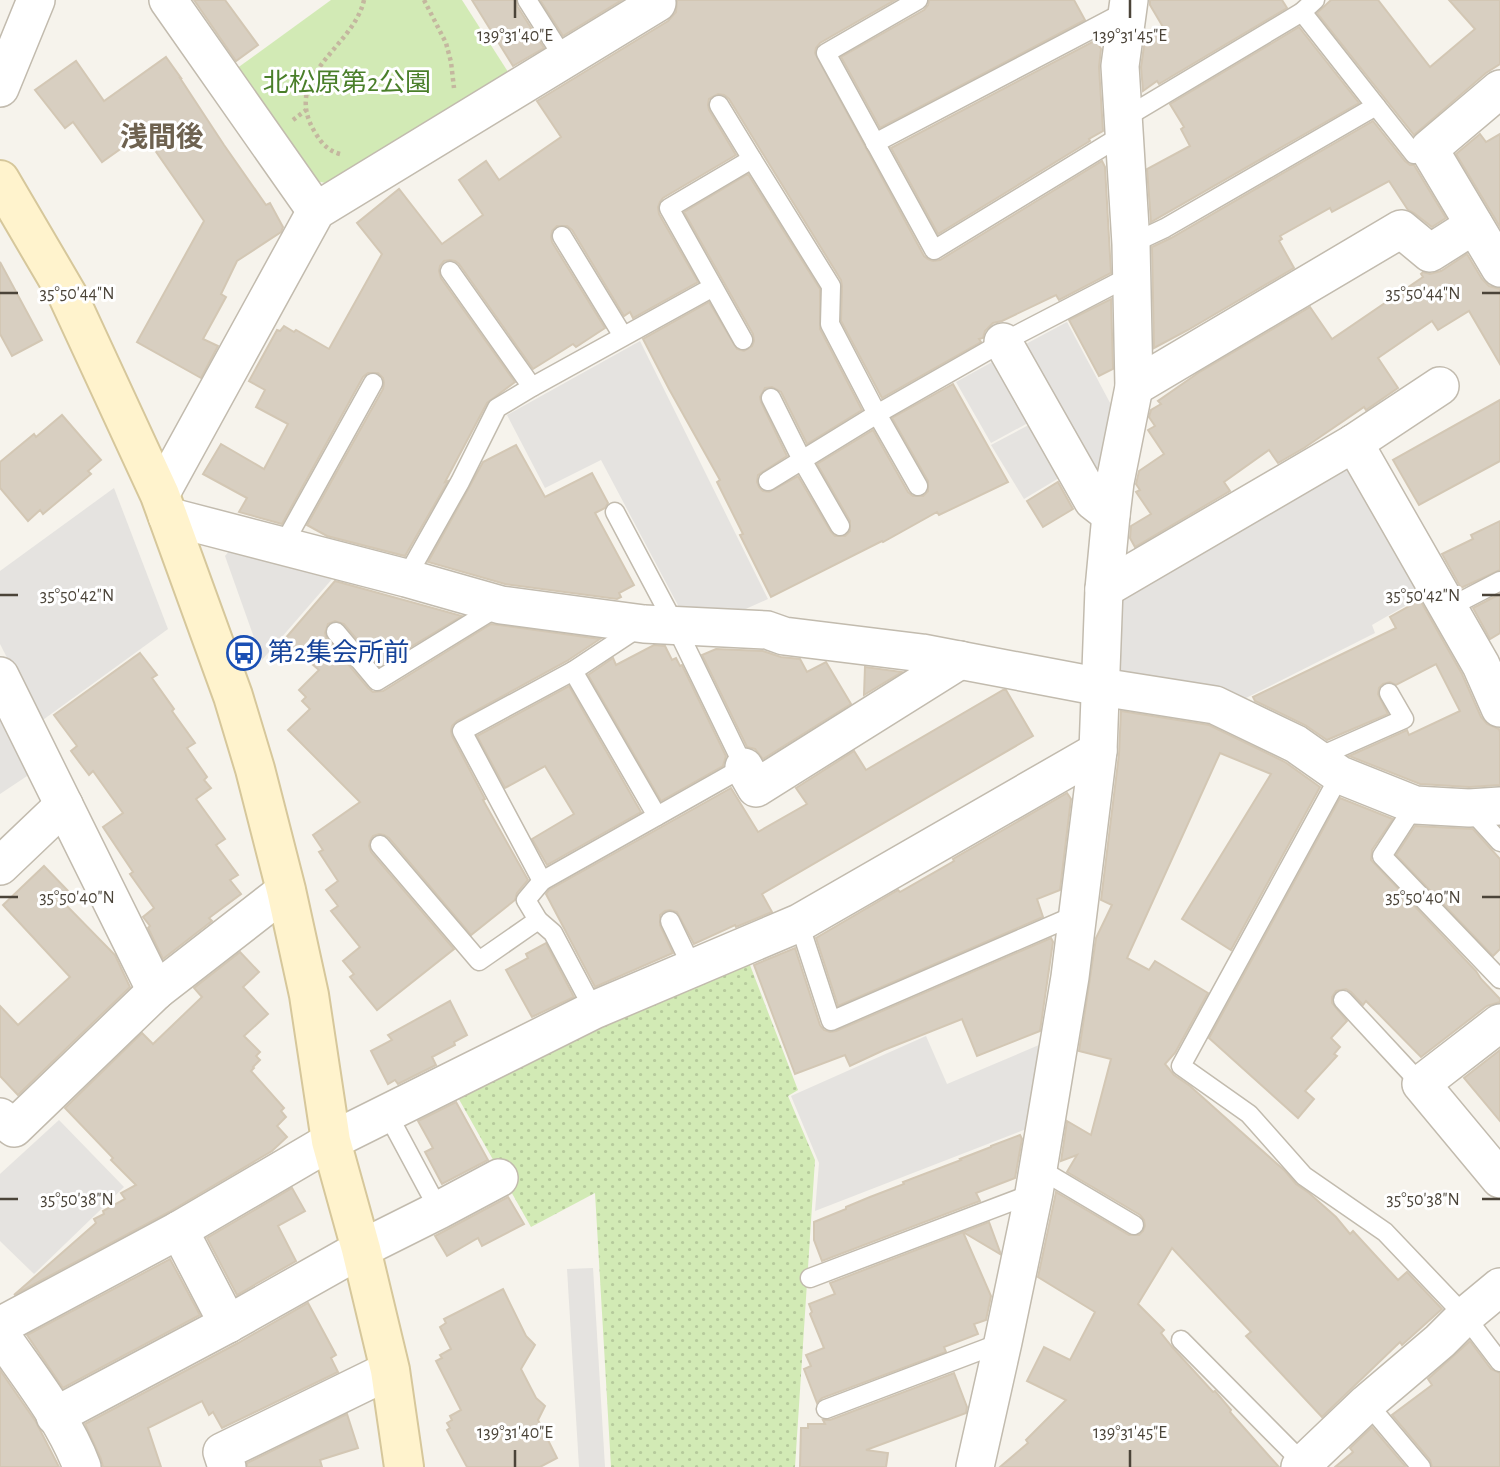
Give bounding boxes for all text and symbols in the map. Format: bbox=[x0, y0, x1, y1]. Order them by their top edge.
text: 139°31'40"E bbox=[477, 27, 553, 45]
text: 139°31'45"E bbox=[1093, 27, 1167, 45]
park label: 北松原第2公園 bbox=[263, 69, 431, 96]
district label: 浅間後 bbox=[120, 122, 204, 152]
text: 35°50'44"N bbox=[40, 285, 114, 303]
text: 35°50'44"N bbox=[1386, 285, 1460, 303]
text: 35°50'42"N bbox=[40, 587, 114, 605]
text: 35°50'42"N bbox=[1386, 587, 1460, 605]
bus stop icon: 第2集会所前 bbox=[225, 634, 263, 672]
place label: 第2集会所前 bbox=[268, 639, 410, 666]
text: 35°50'40"N bbox=[39, 889, 115, 907]
text: 35°50'40"N bbox=[1385, 889, 1461, 907]
text: 35°50'38"N bbox=[40, 1191, 114, 1209]
text: 35°50'38"N bbox=[1386, 1191, 1460, 1209]
text: 139°31'40"E bbox=[477, 1424, 553, 1442]
text: 139°31'45"E bbox=[1093, 1424, 1167, 1442]

